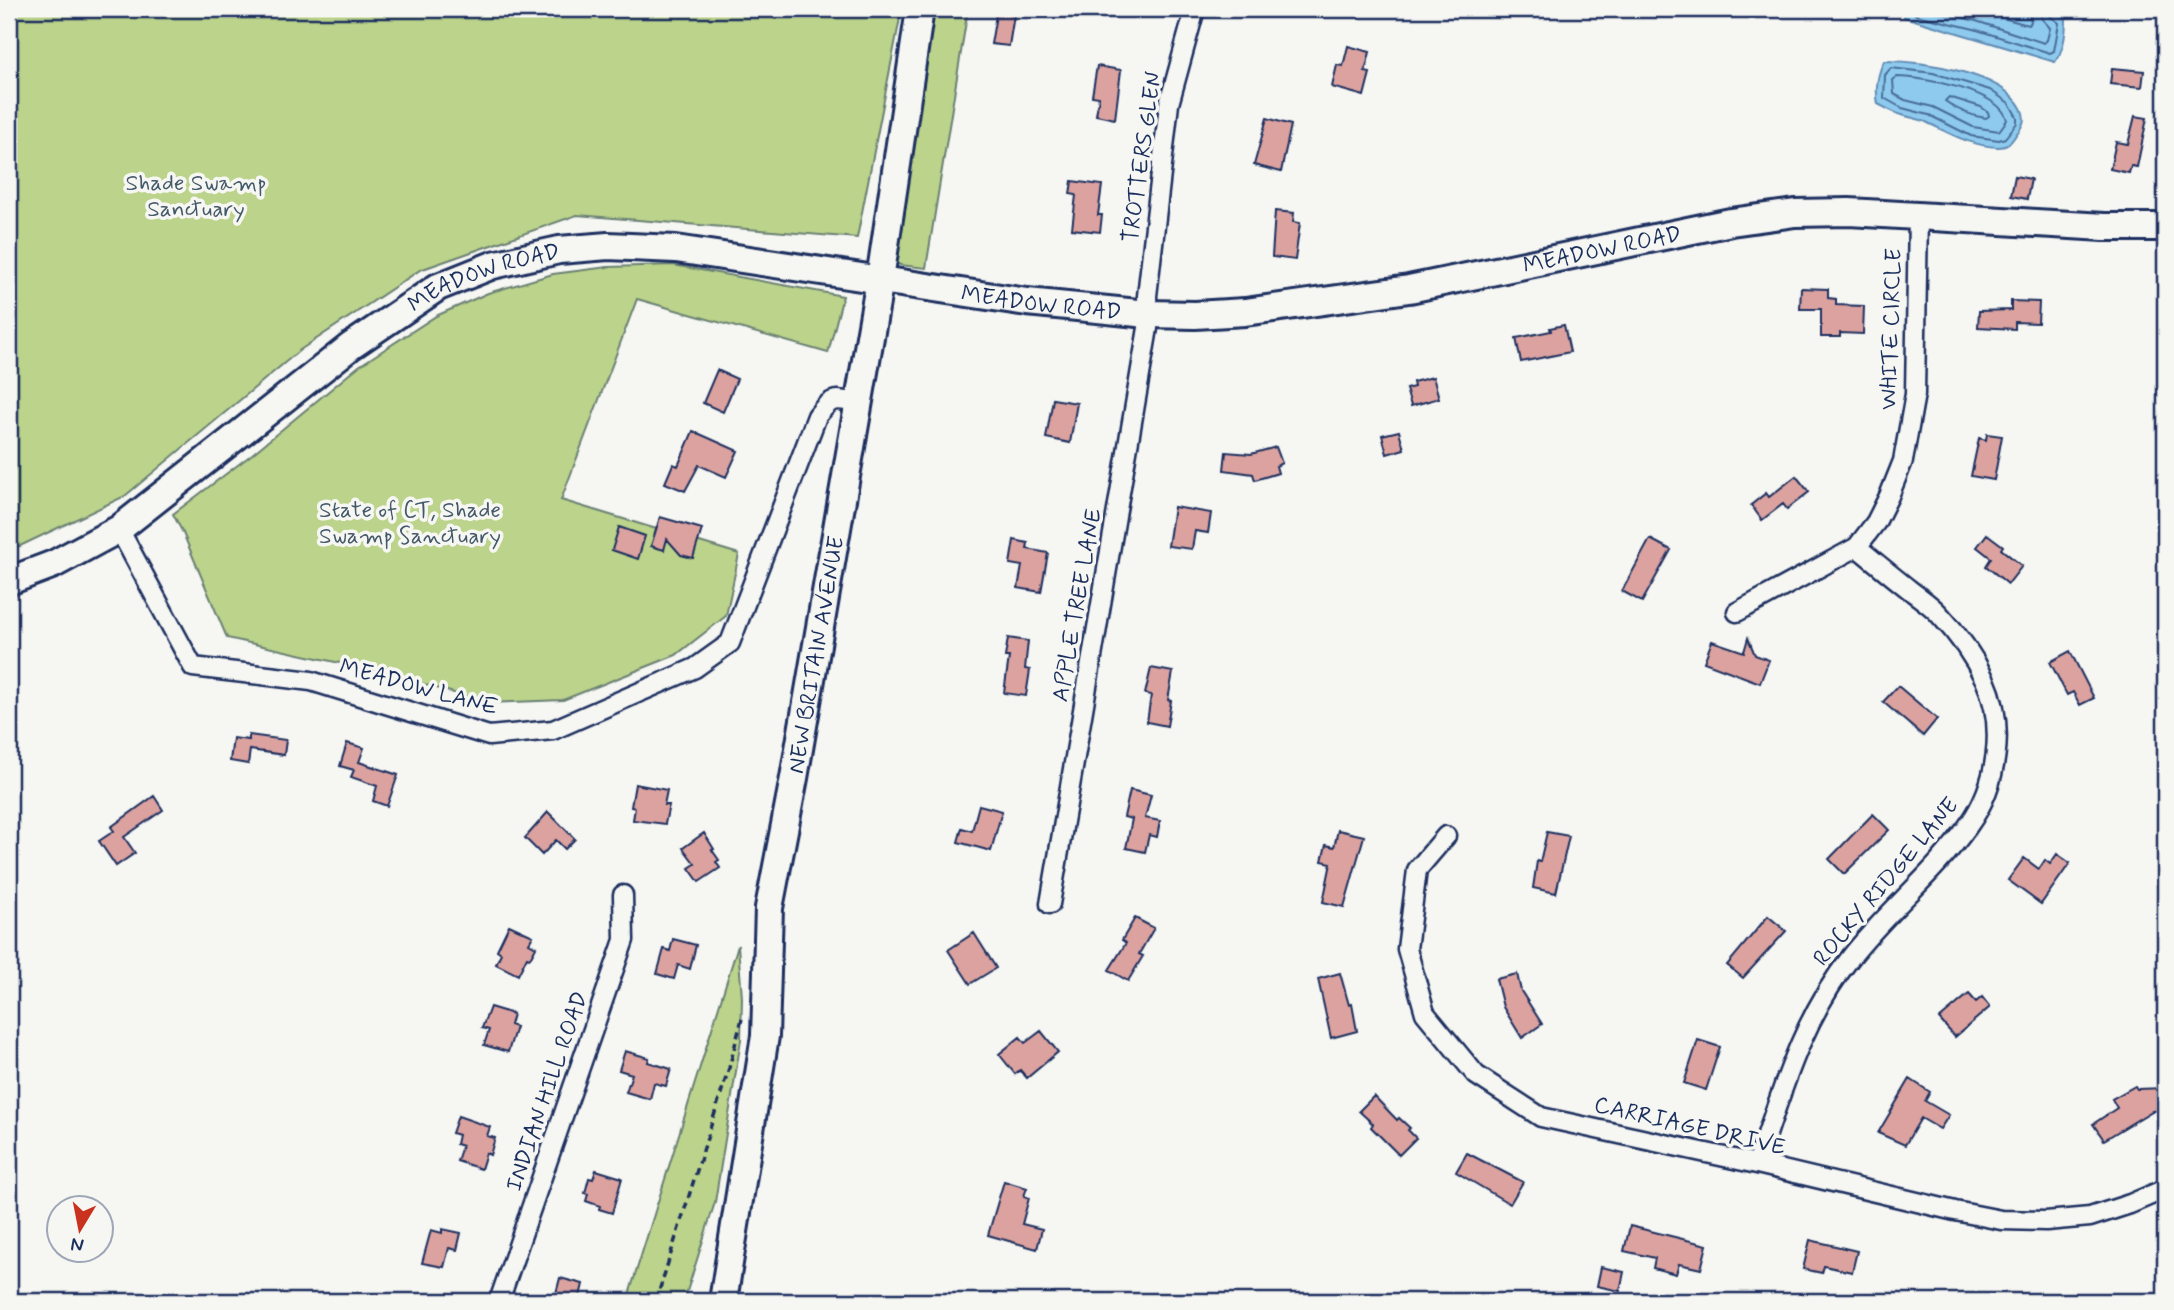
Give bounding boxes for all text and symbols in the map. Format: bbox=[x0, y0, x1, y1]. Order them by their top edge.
street label: TROTTERS GLEN bbox=[1116, 70, 1170, 245]
park label: Shade Swamp Sanctuary bbox=[126, 169, 266, 225]
street label: MEADOW ROAD bbox=[1520, 220, 1684, 282]
street label: MEADOW ROAD bbox=[402, 237, 563, 320]
street label: WHITE CIRCLE bbox=[1874, 248, 1910, 411]
street label: MEADOW ROAD bbox=[959, 279, 1123, 328]
park label: State of CT, Shade Swamp Sanctuary bbox=[319, 496, 501, 552]
street label: APPLE TREE LANE bbox=[1046, 506, 1110, 704]
street label: NEW BRITAIN AVENUE bbox=[782, 534, 852, 776]
street label: MEADOW LANE bbox=[336, 652, 501, 723]
street label: ROCKY RIDGE LANE bbox=[1807, 792, 1966, 973]
street label: INDIAN HILL ROAD bbox=[500, 988, 596, 1195]
street label: CARRIAGE DRIVE bbox=[1591, 1090, 1788, 1164]
north arrow bbox=[46, 1194, 116, 1264]
text: N bbox=[69, 1231, 86, 1258]

